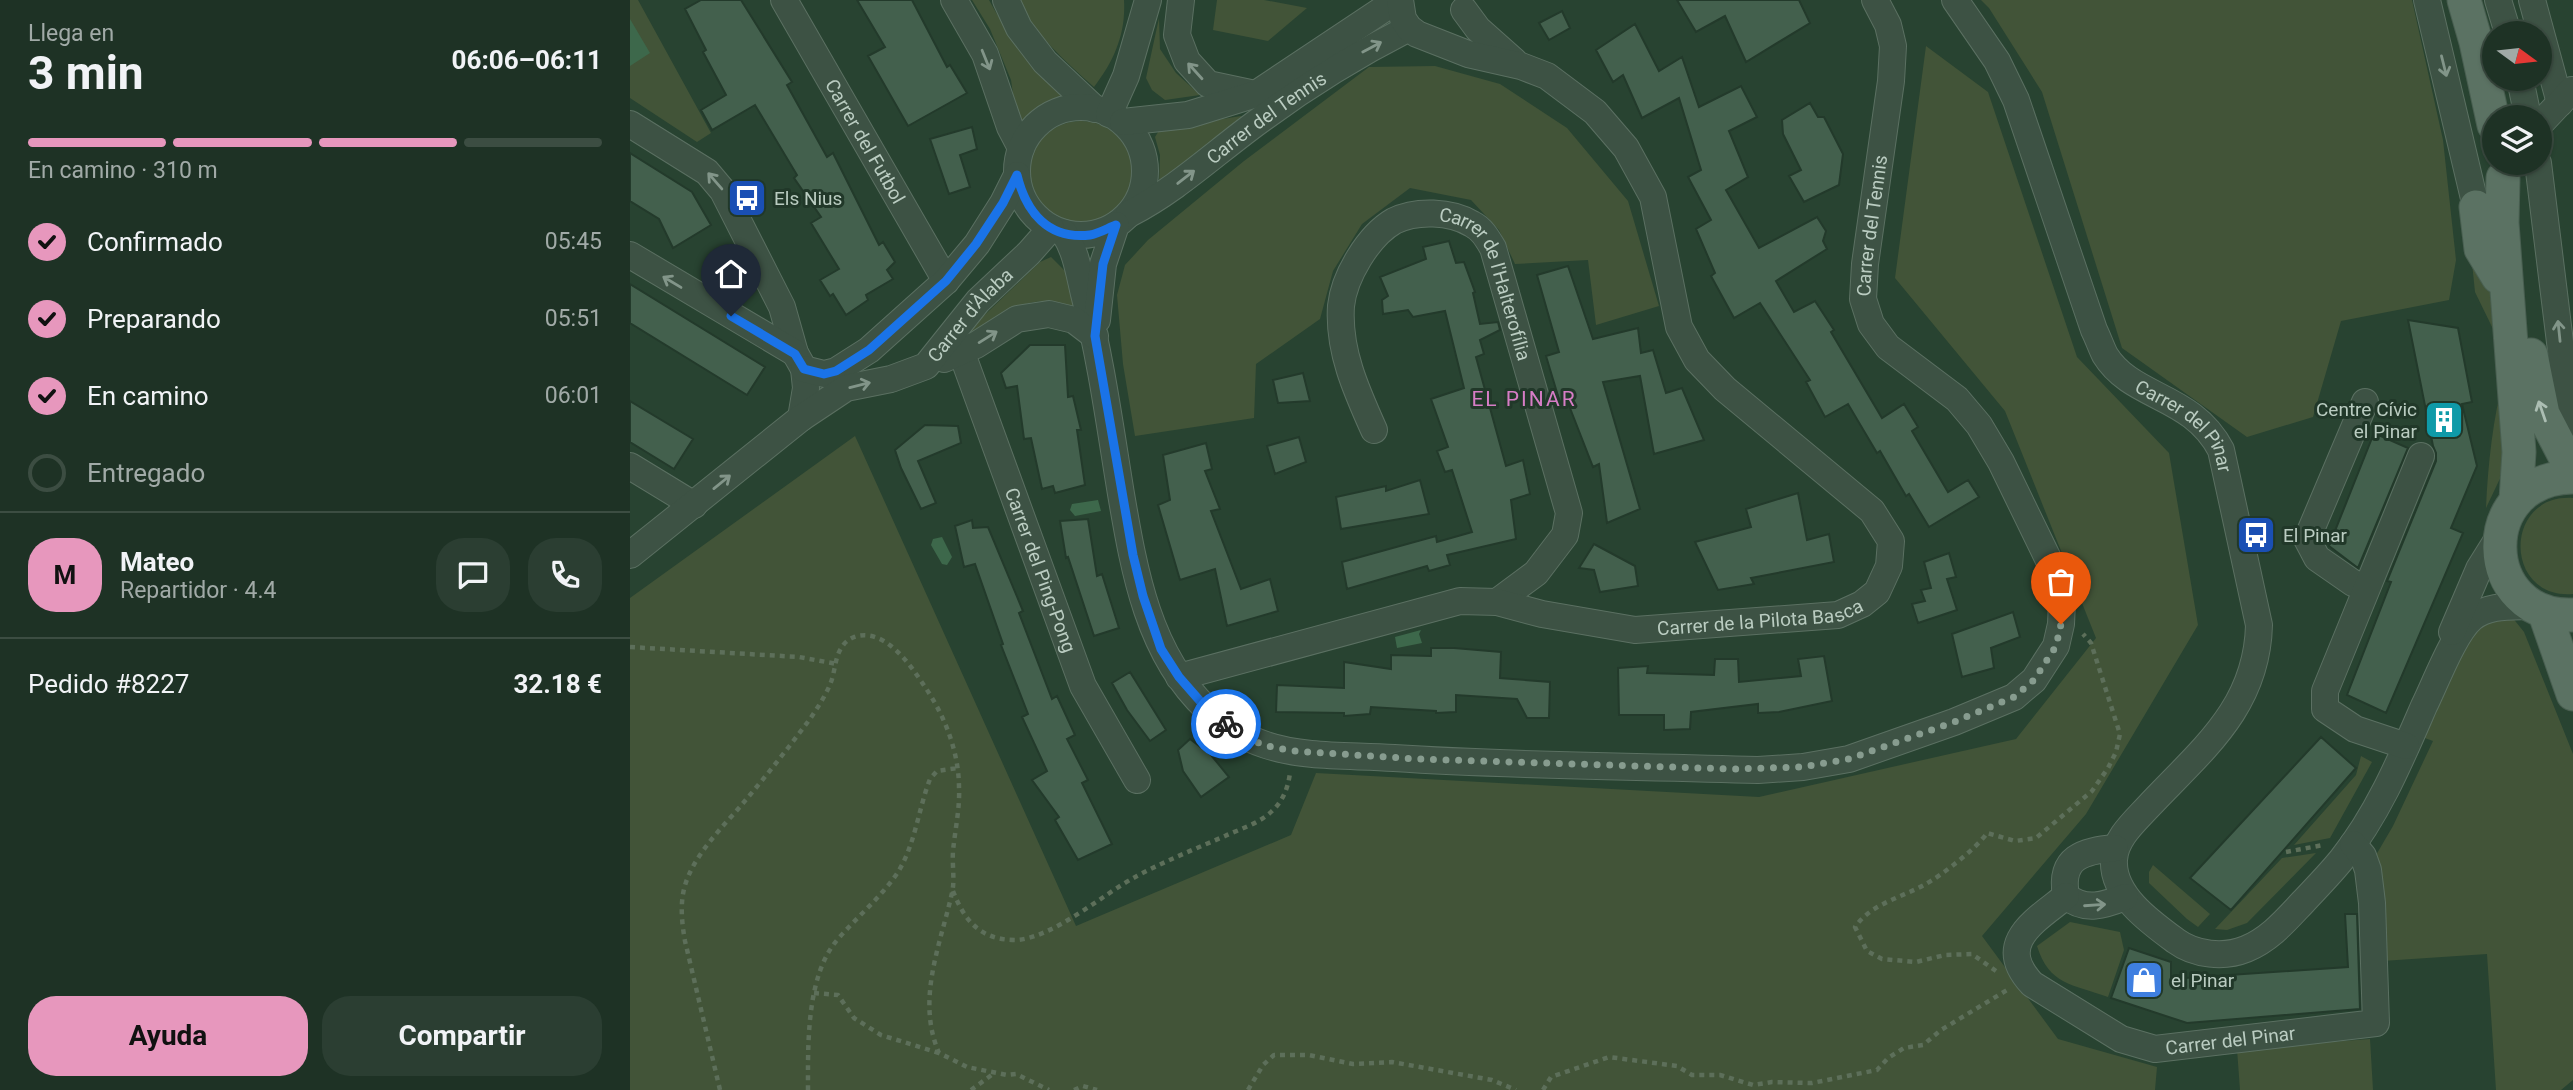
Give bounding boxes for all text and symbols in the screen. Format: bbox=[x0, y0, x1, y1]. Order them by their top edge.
text: Llega en bbox=[28, 20, 114, 47]
north arrow bbox=[2482, 21, 2552, 91]
map controls bbox=[2482, 21, 2552, 175]
one-way arrow bbox=[1361, 40, 1382, 53]
text: 06:06–06:11 bbox=[452, 45, 602, 75]
text: 3 min bbox=[28, 46, 144, 100]
one-way arrow bbox=[981, 49, 994, 70]
one-way arrow bbox=[2438, 54, 2451, 77]
one-way arrow bbox=[1187, 62, 1203, 80]
street label: Carrer del Tennis bbox=[1202, 66, 1330, 169]
street label: Carrer del Futbol bbox=[820, 75, 910, 208]
button: layers bbox=[2482, 105, 2552, 175]
street label: Carrer del Tennis bbox=[1852, 153, 1892, 297]
text: En camino · 310 m bbox=[28, 157, 218, 184]
one-way arrow bbox=[1176, 170, 1194, 185]
one-way arrow bbox=[707, 173, 723, 191]
bus stop icon: Els Nius bbox=[726, 177, 768, 219]
place label: Els Nius bbox=[774, 187, 842, 210]
street label: Carrer de l'Halterofília bbox=[1438, 202, 1536, 363]
icon: check bbox=[28, 223, 66, 261]
text: Confirmado bbox=[87, 227, 223, 257]
text: 05:45 bbox=[545, 228, 602, 255]
pin bbox=[701, 244, 761, 316]
icon: home bbox=[712, 255, 750, 293]
street label: Carrer d'Àlaba bbox=[922, 263, 1017, 366]
one-way arrow bbox=[663, 275, 683, 289]
icon: check bbox=[28, 300, 66, 338]
text: Preparando bbox=[87, 304, 221, 334]
text: 05:51 bbox=[545, 305, 602, 332]
one-way arrow bbox=[2552, 320, 2565, 343]
one-way arrow bbox=[978, 330, 998, 344]
street label: Carrer del Pinar bbox=[2131, 375, 2237, 475]
icon: check bbox=[28, 377, 66, 415]
one-way arrow bbox=[848, 378, 871, 391]
text: En camino bbox=[87, 381, 209, 411]
text: 06:01 bbox=[545, 382, 602, 409]
district label: EL PINAR bbox=[1471, 387, 1577, 411]
place label: Centre Cívic el Pinar bbox=[2316, 398, 2418, 443]
building icon: Centre Cívic el Pinar bbox=[2423, 399, 2465, 441]
one-way arrow bbox=[2535, 401, 2547, 423]
text: Entregado bbox=[87, 458, 205, 488]
one-way arrow bbox=[712, 474, 730, 490]
street label: Carrer del Ping-Pong bbox=[1000, 484, 1081, 656]
bus stop icon: El Pinar bbox=[2235, 514, 2277, 556]
place label: El Pinar bbox=[2283, 524, 2348, 547]
button: chat bbox=[436, 538, 510, 612]
button: phone bbox=[528, 538, 602, 612]
text: Mateo bbox=[120, 547, 194, 577]
pin bbox=[2031, 552, 2091, 624]
text: M bbox=[54, 560, 76, 590]
icon: bag bbox=[2042, 563, 2080, 601]
text: Repartidor · 4.4 bbox=[120, 577, 277, 604]
street label: Carrer de la Pilota Basca bbox=[1656, 594, 1867, 640]
text: Pedido #8227 bbox=[28, 669, 189, 699]
text: 32.18 € bbox=[513, 669, 602, 699]
courier bbox=[1191, 689, 1261, 759]
icon: bike bbox=[1207, 705, 1245, 743]
one-way arrow bbox=[2083, 898, 2106, 911]
shop icon: el Pinar bbox=[2123, 959, 2165, 1001]
place label: el Pinar bbox=[2171, 969, 2235, 992]
button: Ayuda bbox=[28, 996, 308, 1076]
button: Compartir bbox=[322, 996, 602, 1076]
street label: Carrer del Pinar bbox=[2164, 1021, 2297, 1059]

